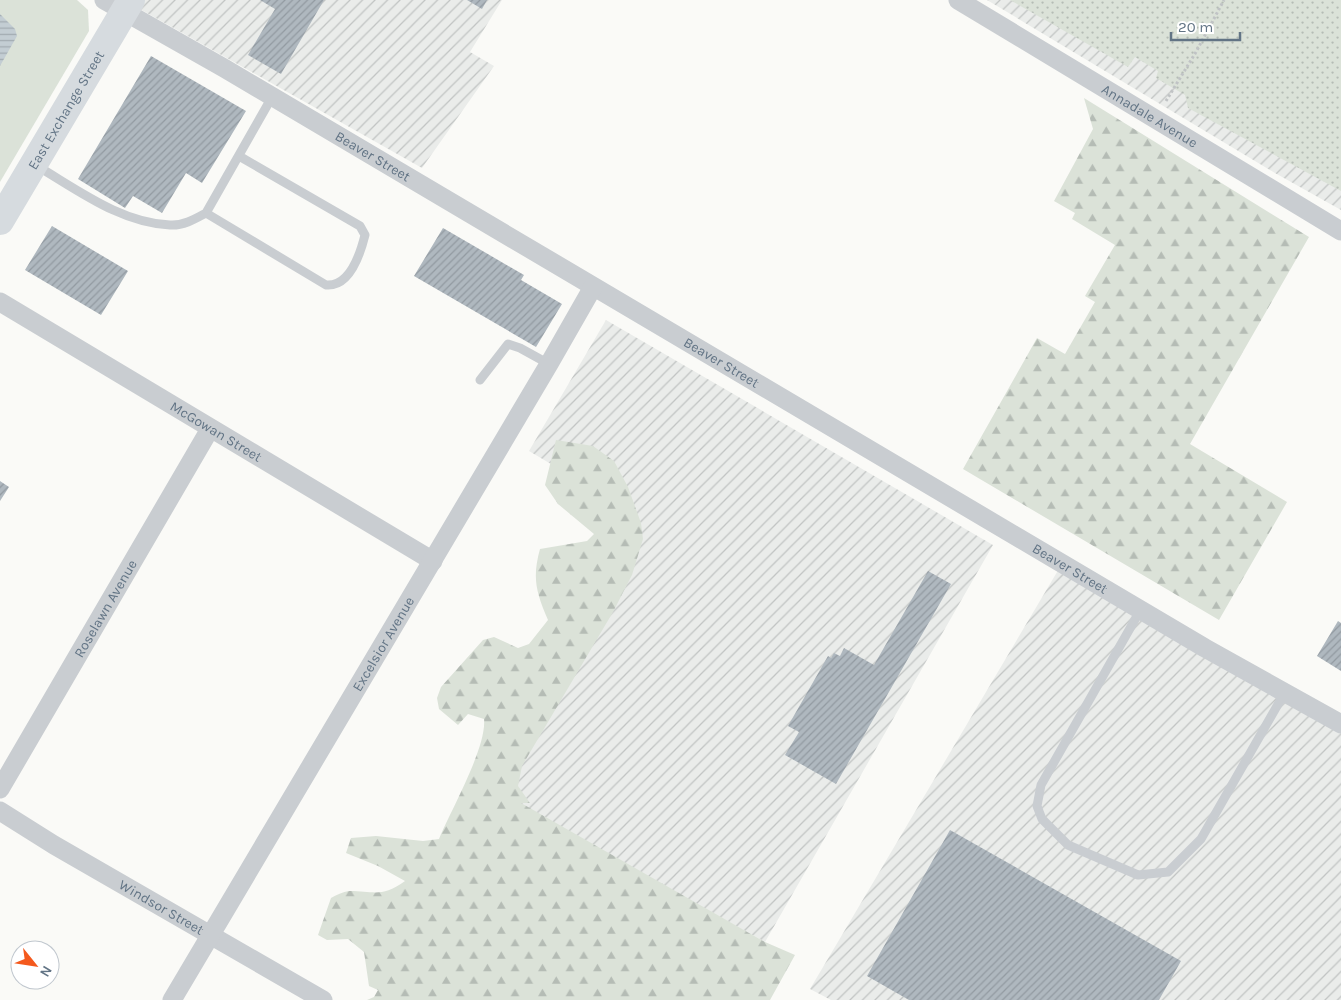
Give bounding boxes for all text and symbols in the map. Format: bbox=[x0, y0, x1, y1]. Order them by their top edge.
scale bar bbox=[1171, 10, 1240, 42]
text: 20 m bbox=[1178, 18, 1213, 36]
street label: East Exchange Street bbox=[24, 48, 108, 173]
street label: Annadale Avenue bbox=[1098, 81, 1201, 152]
street label: Beaver Street bbox=[332, 128, 414, 185]
street label: Beaver Street bbox=[681, 334, 762, 392]
street label: McGowan Street bbox=[167, 398, 265, 466]
street label: Beaver Street bbox=[1029, 540, 1111, 598]
street label: Roselawn Avenue bbox=[71, 557, 141, 661]
street label: Excelsior Avenue bbox=[349, 594, 418, 695]
street label: Windsor Street bbox=[116, 876, 207, 939]
north arrow bbox=[10, 940, 60, 990]
text: N bbox=[36, 963, 56, 980]

